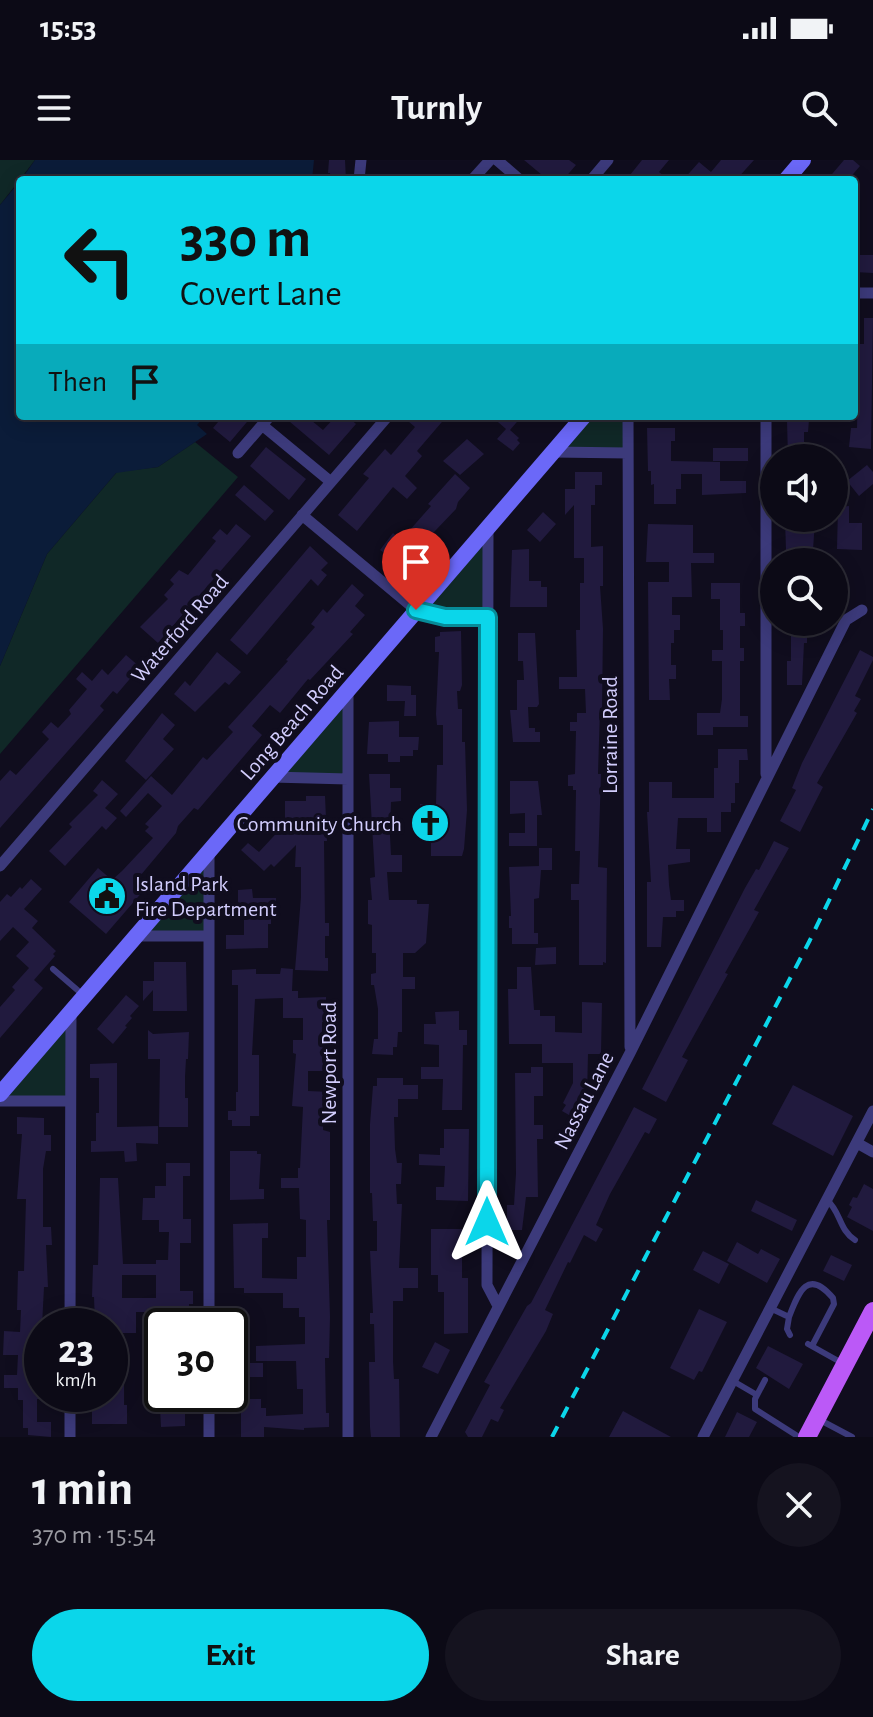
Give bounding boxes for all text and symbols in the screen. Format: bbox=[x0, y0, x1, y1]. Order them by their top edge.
text: 15:53 bbox=[40, 13, 97, 43]
icon: menu bbox=[32, 86, 76, 130]
icon: search bbox=[797, 86, 841, 130]
text: Turnly bbox=[391, 90, 482, 126]
icon: left bbox=[48, 208, 152, 312]
text: 330 m bbox=[180, 211, 311, 267]
text: Covert Lane bbox=[180, 276, 342, 312]
icon: arrive bbox=[123, 360, 167, 404]
text: Then bbox=[48, 367, 107, 397]
map controls bbox=[760, 444, 848, 636]
button: sound bbox=[760, 444, 848, 532]
pin bbox=[382, 528, 450, 610]
icon: arrive bbox=[394, 540, 438, 584]
button: search bbox=[760, 548, 848, 636]
street label: Waterford Road bbox=[127, 570, 232, 687]
street label: Long Beach Road bbox=[236, 661, 347, 784]
street label: Lorraine Road bbox=[599, 676, 621, 794]
church icon: Community Church bbox=[409, 802, 451, 844]
place label: Community Church bbox=[237, 813, 402, 835]
place label: Island Park Fire Department bbox=[135, 873, 276, 920]
public building icon: Island Park Fire Department bbox=[86, 875, 128, 917]
street label: Newport Road bbox=[318, 1002, 340, 1124]
street label: Nassau Lane bbox=[550, 1048, 618, 1153]
position arrow bbox=[445, 1180, 529, 1264]
speed limit sign: 30 bbox=[144, 1308, 248, 1412]
text: 23 bbox=[58, 1330, 94, 1370]
text: km/h bbox=[55, 1370, 97, 1390]
button: close bbox=[757, 1463, 841, 1547]
text: 1 min bbox=[32, 1466, 133, 1514]
text: 370 m · 15:54 bbox=[32, 1522, 156, 1548]
button: Exit bbox=[32, 1609, 429, 1701]
button: Share bbox=[445, 1609, 841, 1701]

